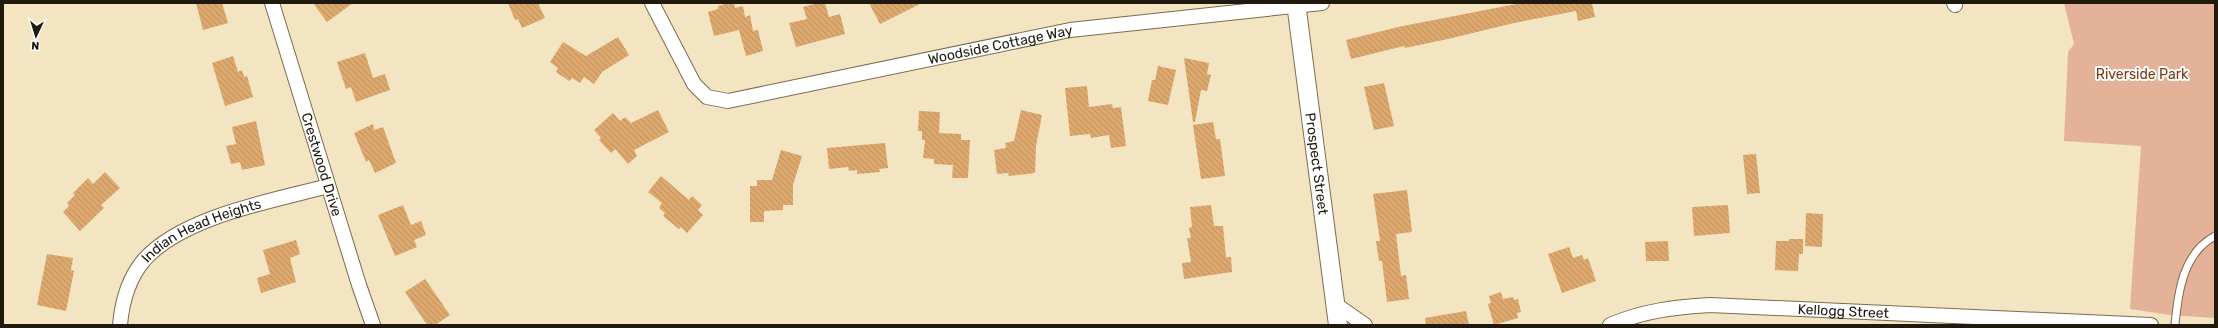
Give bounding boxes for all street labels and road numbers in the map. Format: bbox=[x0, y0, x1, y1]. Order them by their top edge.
street label: Woodside Cottage Way bbox=[926, 21, 1074, 68]
street label: Crestwood Drive bbox=[298, 111, 346, 219]
street label: Prospect Street bbox=[1302, 112, 1332, 216]
street label: Indian Head Heights bbox=[138, 195, 263, 266]
street label: Kellogg Street bbox=[1797, 300, 1890, 322]

